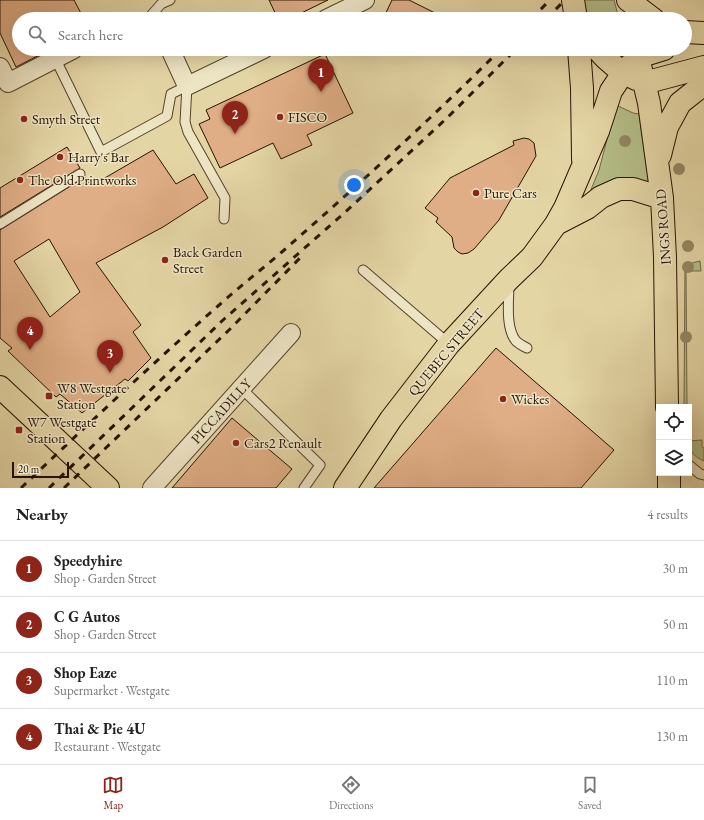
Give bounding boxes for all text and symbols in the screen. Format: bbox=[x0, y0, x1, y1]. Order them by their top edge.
search box bbox=[12, 12, 692, 56]
icon: search bbox=[26, 23, 48, 45]
text: Search here bbox=[58, 25, 123, 44]
pin: 1 bbox=[308, 59, 334, 92]
pin: 2 bbox=[222, 101, 248, 134]
place label: FISCO bbox=[288, 108, 327, 126]
place label: Smyth Street bbox=[32, 110, 101, 128]
marker: FISCO bbox=[275, 112, 285, 122]
marker: Smyth Street bbox=[19, 114, 29, 124]
place label: Harry's Bar bbox=[68, 148, 129, 166]
marker: Harry's Bar bbox=[55, 152, 65, 162]
place label: The Old Printworks bbox=[28, 171, 137, 189]
marker: The Old Printworks bbox=[15, 175, 25, 185]
your location bbox=[344, 175, 364, 195]
place label: Pure Cars bbox=[484, 184, 537, 202]
marker: Pure Cars bbox=[471, 188, 481, 198]
street label: INGS ROAD bbox=[651, 188, 675, 265]
place label: Back Garden Street bbox=[173, 243, 243, 277]
marker: Back Garden Street bbox=[160, 255, 170, 265]
street label: QUEBEC STREET bbox=[404, 304, 488, 399]
pin: 4 bbox=[17, 317, 43, 350]
pin: 3 bbox=[97, 340, 123, 373]
street label: PICCADILLY bbox=[187, 374, 256, 447]
place label: W8 Westgate Station bbox=[57, 379, 127, 413]
place label: Wickes bbox=[511, 390, 550, 408]
marker: W8 Westgate Station bbox=[44, 391, 54, 401]
marker: Wickes bbox=[498, 394, 508, 404]
map controls bbox=[656, 404, 692, 476]
button: locate bbox=[656, 404, 692, 440]
place label: W7 Westgate Station bbox=[27, 413, 97, 447]
marker: W7 Westgate Station bbox=[14, 425, 24, 435]
place label: Cars2 Renault bbox=[244, 434, 322, 452]
marker: Cars2 Renault bbox=[231, 438, 241, 448]
button: layers bbox=[656, 440, 692, 476]
scale bar bbox=[12, 460, 69, 479]
text: 20 m bbox=[18, 462, 39, 476]
text: Nearby bbox=[16, 503, 68, 525]
text: 4 results bbox=[647, 506, 688, 523]
text: Speedyhire bbox=[54, 551, 122, 570]
text: 1 bbox=[26, 560, 32, 577]
text: 30 m bbox=[663, 560, 688, 577]
text: Shop · Garden Street bbox=[54, 570, 156, 587]
text: C G Autos bbox=[54, 607, 120, 626]
text: 2 bbox=[26, 616, 32, 633]
text: 50 m bbox=[663, 616, 688, 633]
text: Shop · Garden Street bbox=[54, 626, 156, 643]
text: Shop Eaze bbox=[54, 663, 117, 682]
text: 3 bbox=[26, 672, 32, 689]
text: 110 m bbox=[657, 672, 688, 689]
text: Supermarket · Westgate bbox=[54, 682, 170, 699]
text: Thai & Pie 4U bbox=[54, 719, 145, 738]
text: 4 bbox=[26, 728, 32, 745]
text: 130 m bbox=[657, 728, 688, 745]
text: Restaurant · Westgate bbox=[54, 738, 161, 755]
tab: Map bbox=[102, 774, 124, 812]
tab: Directions bbox=[329, 774, 373, 812]
tab: Saved bbox=[578, 774, 602, 812]

